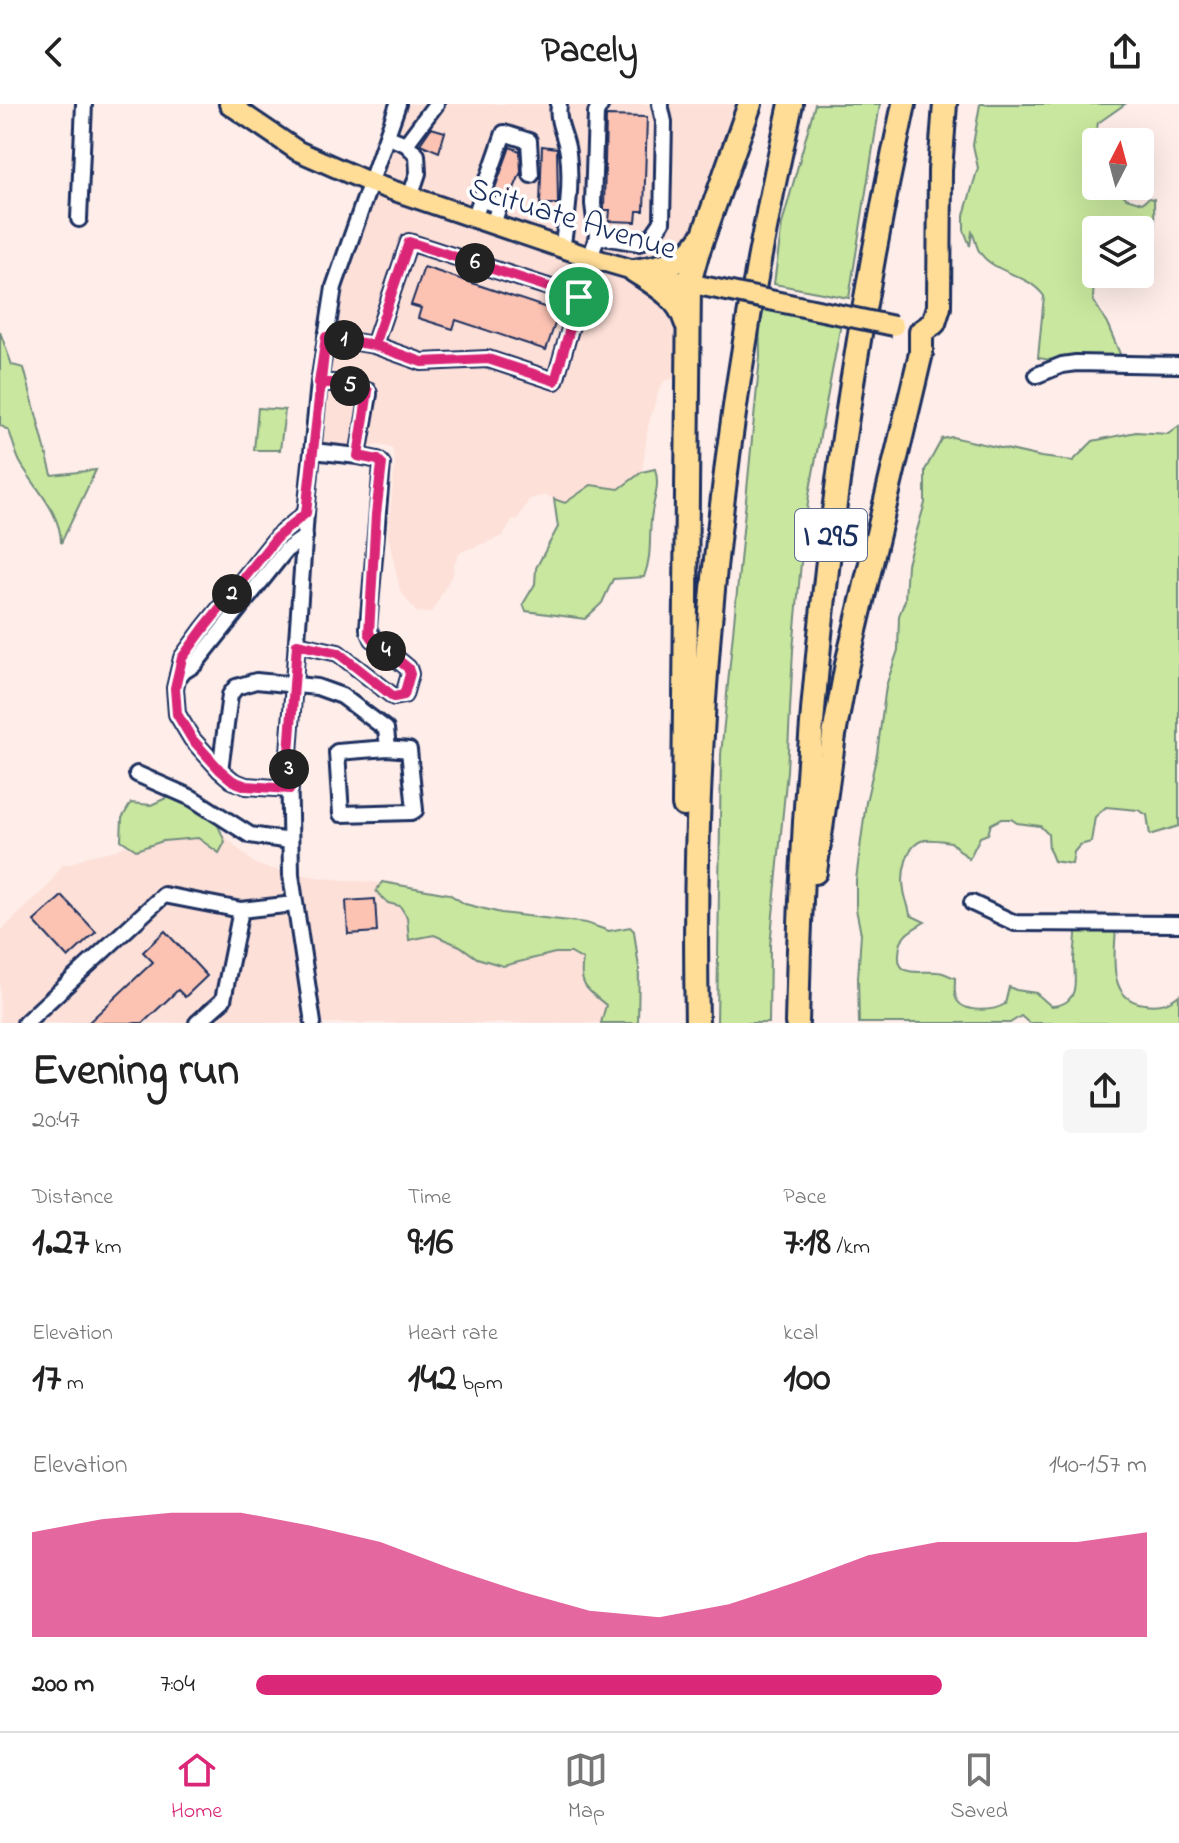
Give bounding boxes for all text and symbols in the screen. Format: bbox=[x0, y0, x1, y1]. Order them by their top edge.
text: Pacely bbox=[541, 26, 638, 79]
icon: back bbox=[32, 30, 76, 74]
icon: share bbox=[1103, 30, 1147, 74]
north arrow bbox=[1082, 128, 1154, 200]
map controls bbox=[1082, 128, 1154, 288]
street label: Scituate Avenue bbox=[462, 166, 683, 275]
button: layers bbox=[1082, 216, 1154, 288]
pin: 6 bbox=[455, 243, 495, 283]
text: 6 bbox=[470, 247, 480, 279]
pin bbox=[545, 263, 613, 331]
icon: arrive bbox=[557, 275, 601, 319]
pin: 1 bbox=[324, 320, 364, 360]
text: 1 bbox=[341, 324, 348, 356]
pin: 5 bbox=[330, 366, 370, 406]
text: 5 bbox=[344, 370, 356, 402]
road number: I 295 bbox=[795, 509, 867, 561]
pin: 2 bbox=[212, 574, 252, 614]
text: 2 bbox=[227, 578, 237, 610]
pin: 4 bbox=[366, 631, 406, 671]
text: 4 bbox=[381, 635, 391, 667]
pin: 3 bbox=[269, 749, 309, 789]
text: 3 bbox=[284, 753, 294, 785]
text: Evening run bbox=[32, 1040, 239, 1104]
button: share bbox=[1063, 1049, 1147, 1133]
text: 20:47 bbox=[32, 1102, 80, 1140]
text: Distance bbox=[32, 1182, 113, 1214]
text: Time bbox=[408, 1182, 451, 1214]
text: Pace bbox=[783, 1182, 826, 1214]
text: 1.27 bbox=[32, 1214, 89, 1273]
text: 9:16 bbox=[408, 1214, 453, 1273]
text: 7:18 bbox=[783, 1214, 831, 1273]
text: km bbox=[89, 1232, 121, 1264]
text: /km bbox=[831, 1232, 870, 1264]
text: Elevation bbox=[32, 1318, 113, 1350]
text: Heart rate bbox=[408, 1318, 498, 1350]
text: kcal bbox=[783, 1318, 818, 1350]
text: 17 bbox=[32, 1350, 61, 1409]
text: 142 bbox=[408, 1350, 457, 1409]
text: 100 bbox=[783, 1350, 831, 1409]
text: m bbox=[61, 1368, 84, 1400]
text: bpm bbox=[457, 1368, 503, 1400]
text: Elevation bbox=[32, 1447, 128, 1485]
text: 140–157 m bbox=[1049, 1447, 1147, 1485]
text: 200 m bbox=[32, 1666, 94, 1704]
text: 7:04 bbox=[160, 1666, 195, 1704]
tab: Home bbox=[171, 1748, 222, 1828]
tab: Map bbox=[564, 1748, 608, 1828]
tab: Saved bbox=[951, 1748, 1008, 1828]

